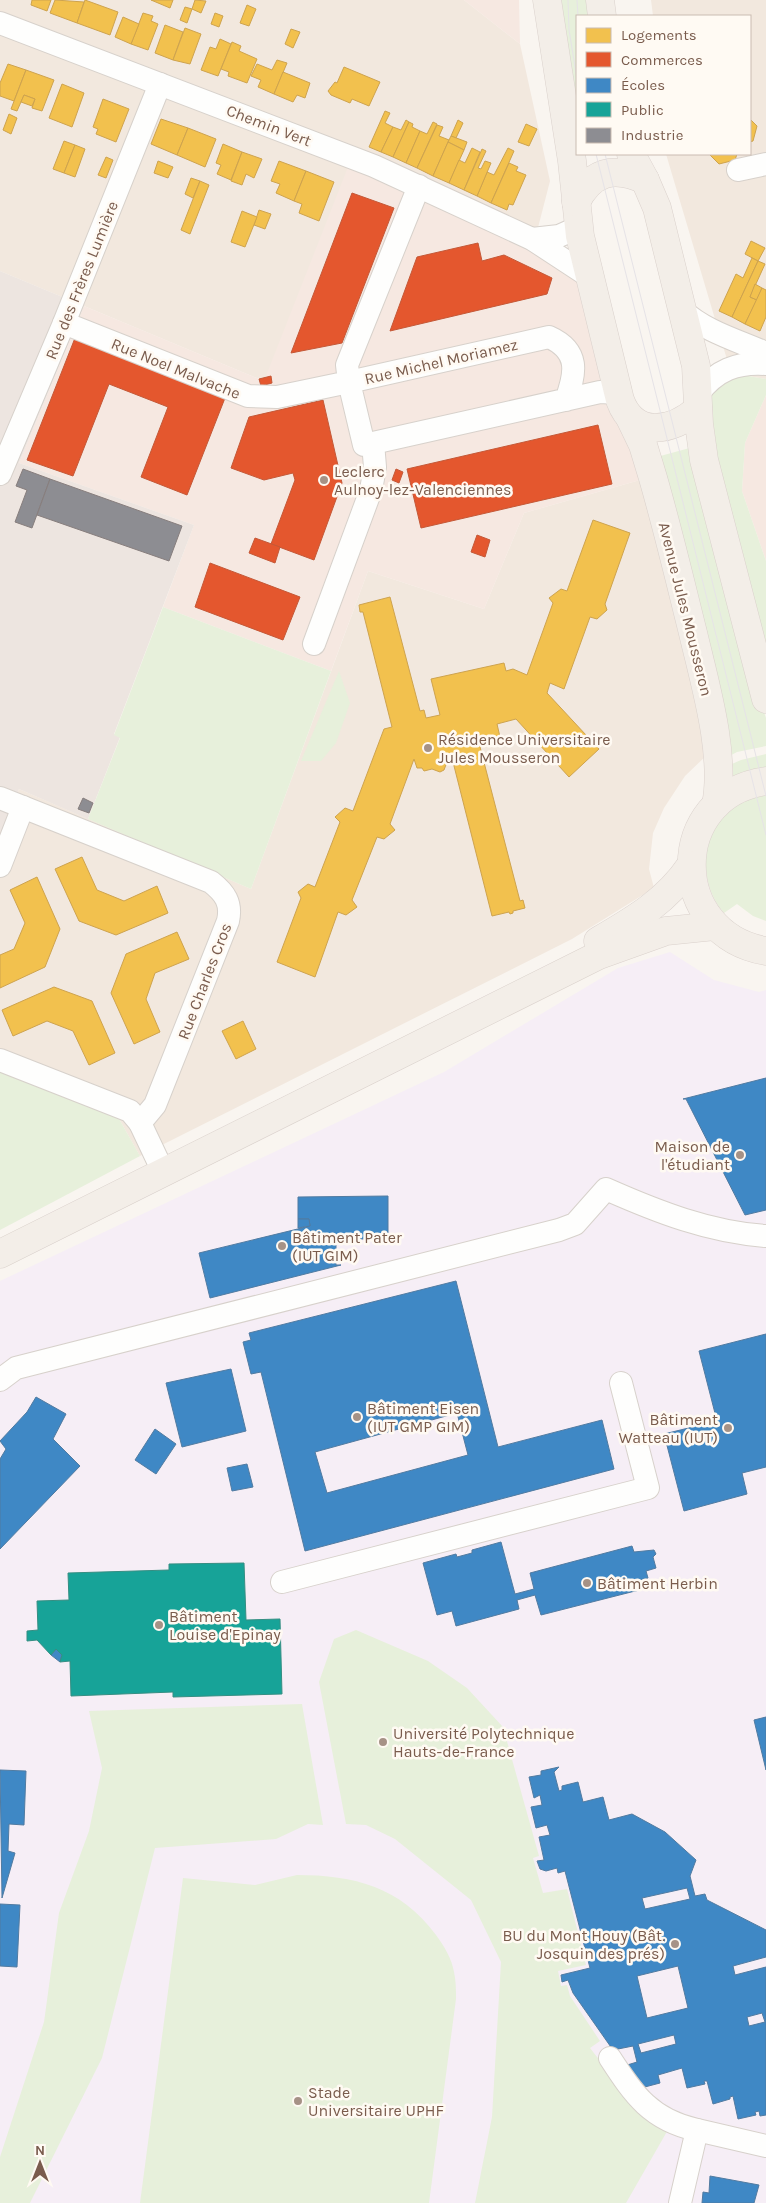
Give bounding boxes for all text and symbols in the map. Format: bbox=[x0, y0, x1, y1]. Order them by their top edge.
legend bbox=[576, 15, 751, 155]
text: Logements bbox=[621, 26, 697, 44]
text: Commerces bbox=[621, 51, 703, 69]
text: Écoles bbox=[621, 76, 665, 94]
street label: Chemin Vert bbox=[224, 101, 314, 150]
text: Public bbox=[621, 101, 664, 119]
text: Industrie bbox=[621, 126, 683, 144]
street label: Rue des Frères Lumière bbox=[41, 198, 122, 362]
street label: Rue Noel Malvache bbox=[109, 334, 243, 403]
street label: Rue Michel Moriamez bbox=[363, 335, 520, 388]
place label: Leclerc Aulnoy-lez-Valenciennes bbox=[334, 462, 511, 499]
marker: Leclerc Aulnoy-lez-Valenciennes bbox=[318, 474, 330, 486]
street label: Avenue Jules Mousseron bbox=[655, 520, 716, 698]
place label: Résidence Universitaire Jules Mousseron bbox=[438, 730, 611, 767]
marker: Résidence Universitaire Jules Mousseron bbox=[422, 742, 434, 754]
street label: Rue Charles Cros bbox=[174, 920, 235, 1042]
place label: Maison de l'étudiant bbox=[655, 1137, 730, 1174]
marker: Maison de l'étudiant bbox=[734, 1149, 746, 1161]
place label: Bâtiment Pater (IUT GIM) bbox=[292, 1228, 402, 1265]
marker: Bâtiment Pater (IUT GIM) bbox=[276, 1240, 288, 1252]
place label: Bâtiment Eisen (IUT GMP GIM) bbox=[367, 1399, 479, 1436]
place label: Bâtiment Watteau (IUT) bbox=[619, 1410, 718, 1447]
marker: Bâtiment Eisen (IUT GMP GIM) bbox=[351, 1411, 363, 1423]
marker: Bâtiment Watteau (IUT) bbox=[722, 1422, 734, 1434]
place label: Bâtiment Herbin bbox=[597, 1574, 718, 1593]
marker: Bâtiment Herbin bbox=[581, 1577, 593, 1589]
place label: Bâtiment Louise d'Epinay bbox=[169, 1607, 281, 1644]
marker: Bâtiment Louise d'Epinay bbox=[153, 1619, 165, 1631]
place label: Université Polytechnique Hauts-de-France bbox=[393, 1724, 574, 1761]
marker: Université Polytechnique Hauts-de-France bbox=[377, 1736, 389, 1748]
place label: BU du Mont Houy (Bât. Josquin des prés) bbox=[502, 1926, 665, 1963]
marker: BU du Mont Houy (Bât. Josquin des prés) bbox=[669, 1938, 681, 1950]
place label: Stade Universitaire UPHF bbox=[308, 2083, 444, 2120]
marker: Stade Universitaire UPHF bbox=[292, 2095, 304, 2107]
north arrow bbox=[15, 2138, 65, 2188]
text: N bbox=[35, 2142, 45, 2159]

